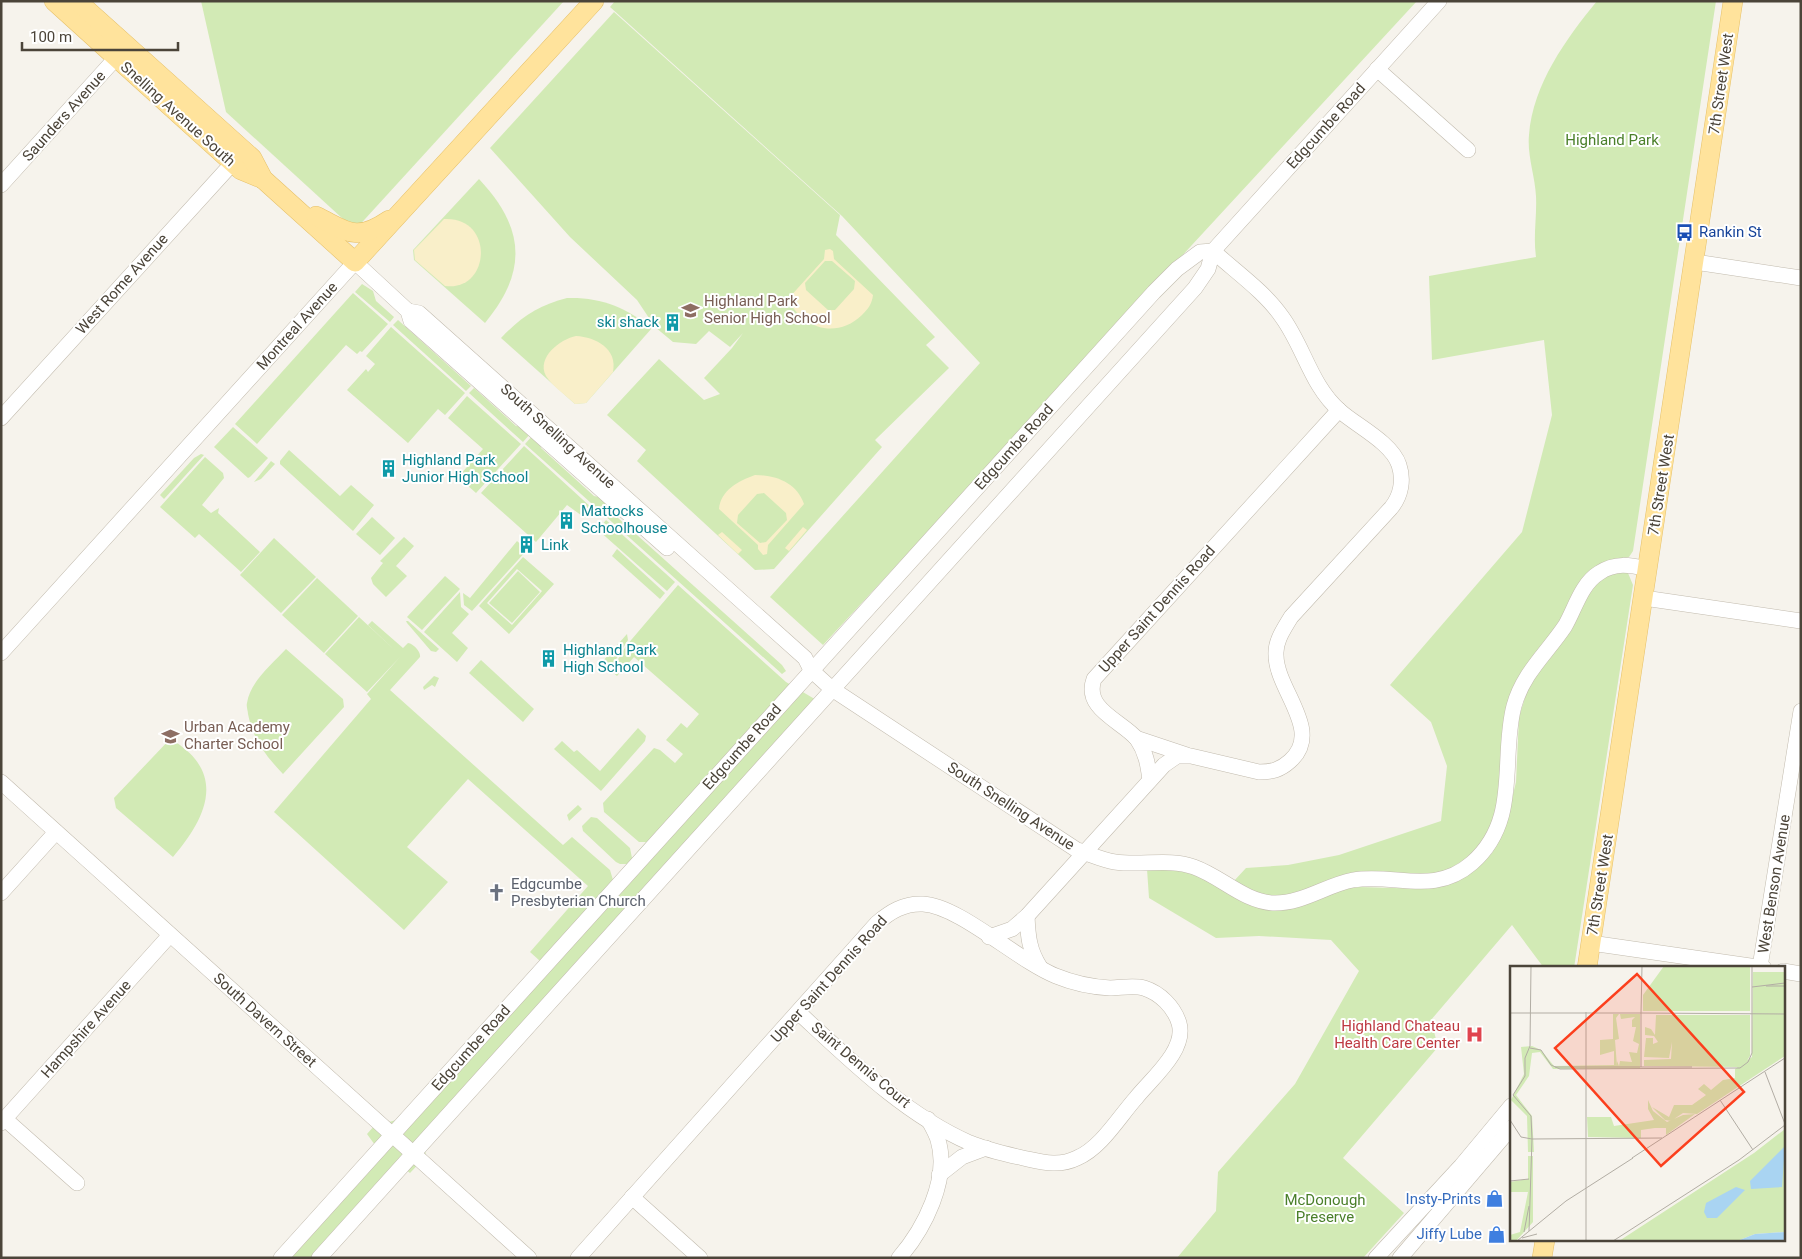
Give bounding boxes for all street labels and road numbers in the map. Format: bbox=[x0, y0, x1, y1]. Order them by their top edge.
street label: 7th Street West bbox=[1705, 32, 1737, 136]
street label: Snelling Avenue South bbox=[117, 58, 239, 170]
street label: Saunders Avenue bbox=[19, 67, 109, 165]
street label: Edgcumbe Road bbox=[1283, 79, 1369, 173]
street label: West Rome Avenue bbox=[72, 230, 172, 338]
street label: Montreal Avenue bbox=[253, 278, 341, 374]
street label: South Snelling Avenue bbox=[497, 380, 619, 492]
street label: Edgcumbe Road bbox=[971, 400, 1057, 494]
street label: 7th Street West bbox=[1644, 433, 1678, 537]
street label: Upper Saint Dennis Road bbox=[1095, 542, 1219, 676]
street label: Edgcumbe Road bbox=[699, 700, 785, 794]
street label: South Snelling Avenue bbox=[944, 758, 1078, 854]
street label: West Benson Avenue bbox=[1754, 813, 1794, 955]
street label: 7th Street West bbox=[1583, 833, 1617, 937]
street label: Upper Saint Dennis Road bbox=[767, 912, 891, 1046]
street label: South Davern Street bbox=[210, 969, 320, 1071]
street label: Hampshire Avenue bbox=[37, 976, 135, 1082]
street label: Edgcumbe Road bbox=[428, 1001, 514, 1095]
street label: Saint Dennis Court bbox=[808, 1018, 914, 1112]

